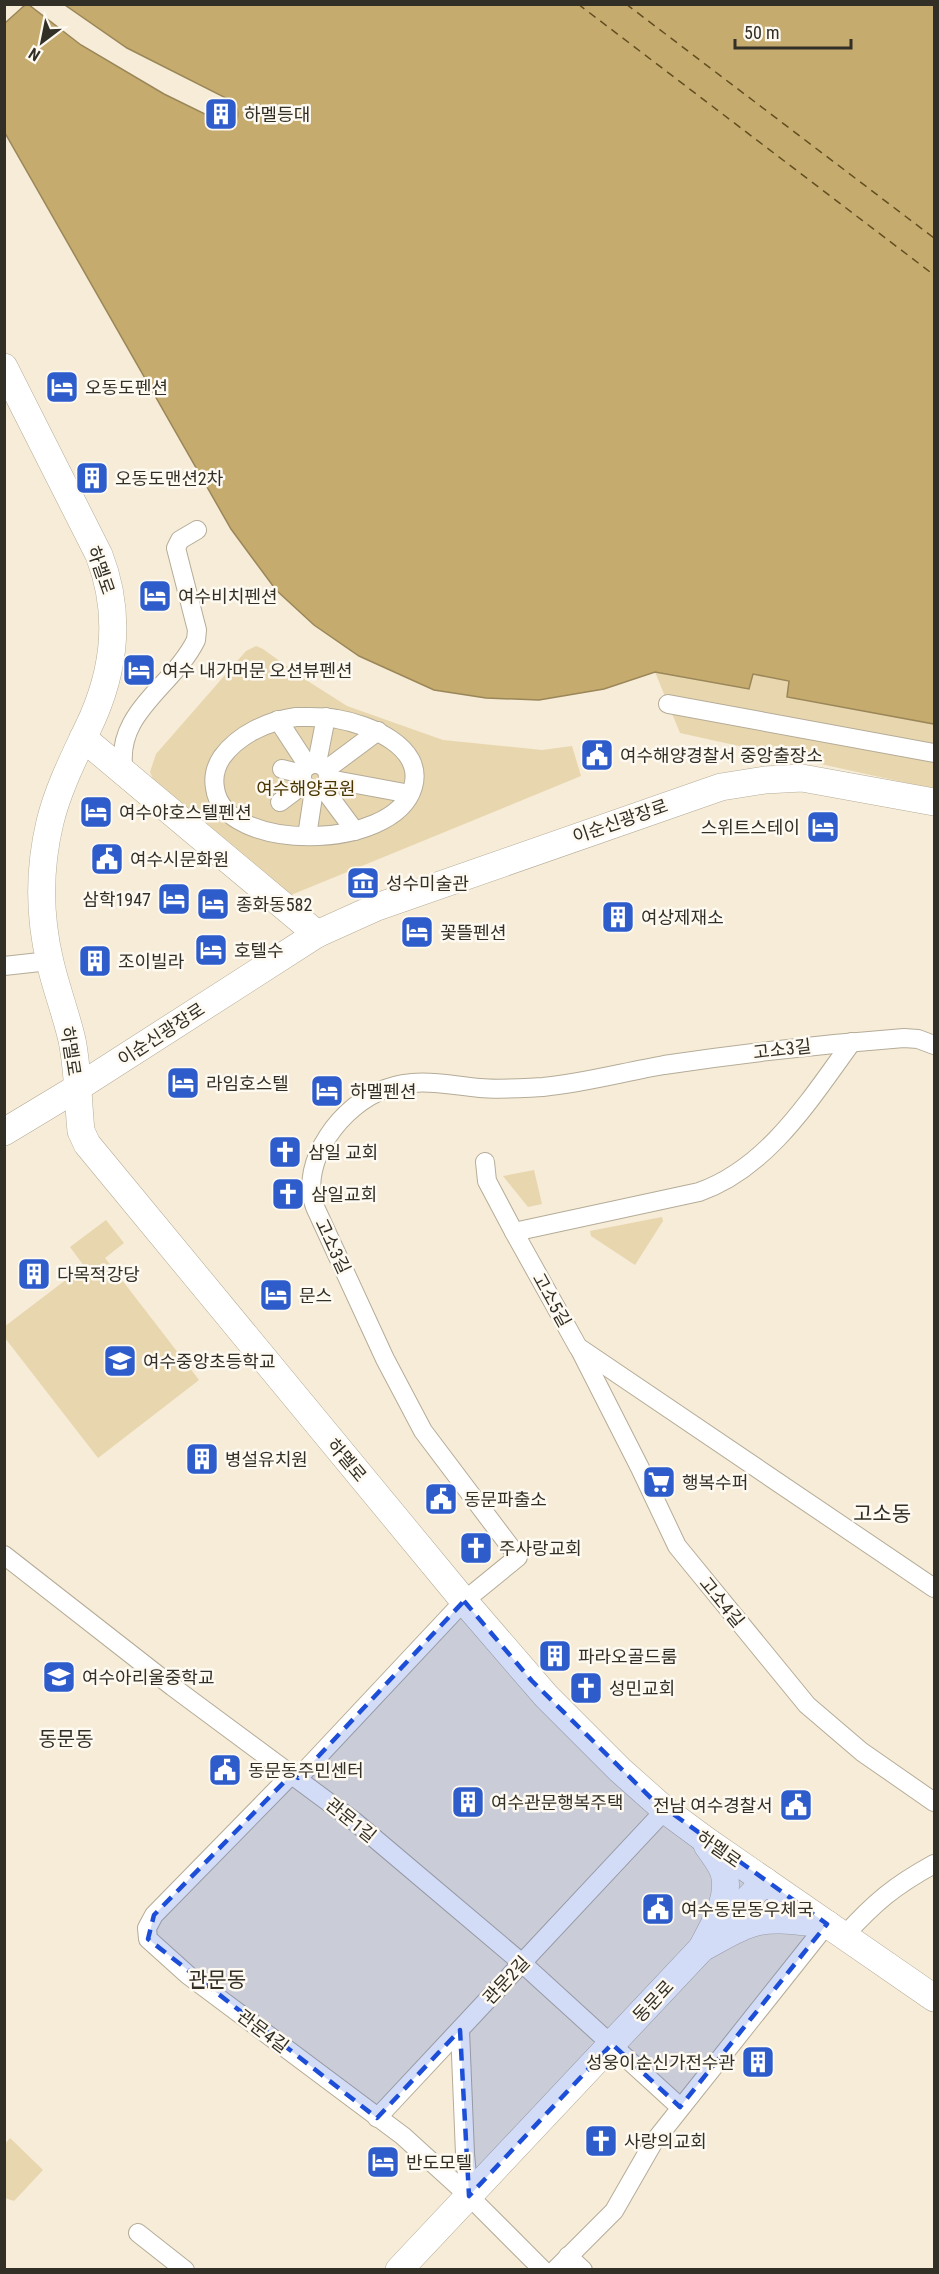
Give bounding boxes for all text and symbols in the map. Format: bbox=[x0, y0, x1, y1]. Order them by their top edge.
north arrow bbox=[12, 12, 72, 72]
scale bar bbox=[735, 12, 850, 50]
text: 50 m bbox=[744, 22, 779, 43]
text: N bbox=[25, 44, 44, 65]
building icon: 하멜등대 bbox=[203, 96, 239, 132]
place label: 하멜등대 bbox=[244, 104, 310, 125]
hotel icon: 오동도펜션 bbox=[44, 369, 80, 405]
place label: 오동도펜션 bbox=[85, 377, 168, 398]
building icon: 오동도맨션2차 bbox=[74, 460, 110, 496]
place label: 오동도맨션2차 bbox=[115, 468, 224, 489]
street label: 하멜로 bbox=[83, 543, 119, 597]
hotel icon: 여수비치펜션 bbox=[137, 578, 173, 614]
place label: 여수비치펜션 bbox=[178, 586, 277, 607]
hotel icon: 여수 내가머문 오션뷰펜션 bbox=[121, 652, 157, 688]
place label: 여수 내가머문 오션뷰펜션 bbox=[162, 660, 352, 681]
public building icon: 여수해양경찰서 중앙출장소 bbox=[579, 737, 615, 773]
place label: 여수해양경찰서 중앙출장소 bbox=[620, 745, 823, 766]
park label: 여수해양공원 bbox=[256, 778, 356, 799]
hotel icon: 여수야호스텔펜션 bbox=[78, 794, 114, 830]
street label: 이순신광장로 bbox=[570, 795, 670, 847]
place label: 여수야호스텔펜션 bbox=[119, 802, 251, 823]
hotel icon: 스위트스테이 bbox=[805, 809, 841, 845]
place label: 스위트스테이 bbox=[701, 817, 800, 838]
public building icon: 여수시문화원 bbox=[89, 841, 125, 877]
place label: 여수시문화원 bbox=[130, 849, 229, 870]
museum icon: 성수미술관 bbox=[345, 865, 381, 901]
place label: 성수미술관 bbox=[386, 873, 469, 894]
hotel icon: 삼학1947 bbox=[156, 881, 192, 917]
hotel icon: 종화동582 bbox=[195, 886, 231, 922]
place label: 삼학1947 bbox=[82, 889, 151, 910]
place label: 종화동582 bbox=[236, 894, 312, 915]
building icon: 여상제재소 bbox=[600, 899, 636, 935]
place label: 여상제재소 bbox=[641, 907, 724, 928]
hotel icon: 꽃뜰펜션 bbox=[399, 914, 435, 950]
place label: 꽃뜰펜션 bbox=[440, 922, 506, 943]
hotel icon: 호텔수 bbox=[193, 932, 229, 968]
place label: 호텔수 bbox=[234, 940, 284, 961]
building icon: 조이빌라 bbox=[77, 943, 113, 979]
place label: 조이빌라 bbox=[118, 951, 185, 972]
street label: 이순신광장로 bbox=[114, 998, 208, 1070]
street label: 하멜로 bbox=[57, 1025, 85, 1077]
street label: 고소3길 bbox=[752, 1035, 812, 1063]
hotel icon: 라임호스텔 bbox=[165, 1065, 201, 1101]
place label: 라임호스텔 bbox=[206, 1073, 289, 1094]
hotel icon: 하멜펜션 bbox=[309, 1073, 345, 1109]
place label: 하멜펜션 bbox=[350, 1081, 416, 1102]
church icon: 삼일 교회 bbox=[267, 1134, 303, 1170]
place label: 삼일 교회 bbox=[308, 1142, 378, 1163]
church icon: 삼일교회 bbox=[270, 1176, 306, 1212]
place label: 삼일교회 bbox=[311, 1184, 377, 1205]
street label: 고소3길 bbox=[311, 1215, 355, 1277]
building icon: 다목적강당 bbox=[16, 1256, 52, 1292]
place label: 다목적강당 bbox=[57, 1264, 140, 1285]
street label: 고소5길 bbox=[529, 1269, 575, 1331]
hotel icon: 문스 bbox=[258, 1277, 294, 1313]
place label: 문스 bbox=[299, 1285, 332, 1306]
school or university icon: 여수중앙초등학교 bbox=[102, 1343, 138, 1379]
place label: 여수중앙초등학교 bbox=[143, 1351, 275, 1372]
street label: 하멜로 bbox=[323, 1434, 371, 1486]
building icon: 병설유치원 bbox=[184, 1441, 220, 1477]
place label: 병설유치원 bbox=[225, 1449, 308, 1470]
supermarket icon: 행복수퍼 bbox=[641, 1464, 677, 1500]
place label: 행복수퍼 bbox=[682, 1472, 748, 1493]
public building icon: 동문파출소 bbox=[423, 1481, 459, 1517]
place label: 동문파출소 bbox=[464, 1489, 547, 1510]
district label: 고소동 bbox=[853, 1502, 911, 1526]
church icon: 주사랑교회 bbox=[458, 1530, 494, 1566]
place label: 주사랑교회 bbox=[499, 1538, 582, 1559]
street label: 고소4길 bbox=[695, 1573, 749, 1631]
building icon: 파라오골드룸 bbox=[537, 1638, 573, 1674]
place label: 파라오골드룸 bbox=[578, 1646, 677, 1667]
school or university icon: 여수아리울중학교 bbox=[41, 1659, 77, 1695]
place label: 여수아리울중학교 bbox=[82, 1667, 214, 1688]
church icon: 성민교회 bbox=[568, 1670, 604, 1706]
place label: 성민교회 bbox=[609, 1678, 675, 1699]
district label: 동문동 bbox=[38, 1727, 94, 1751]
public building icon: 동문동주민센터 bbox=[207, 1752, 243, 1788]
place label: 동문동주민센터 bbox=[248, 1760, 364, 1781]
building icon: 여수관문행복주택 bbox=[450, 1784, 486, 1820]
public building icon: 전남 여수경찰서 bbox=[778, 1787, 814, 1823]
place label: 여수관문행복주택 bbox=[491, 1792, 623, 1813]
street label: 관문1길 bbox=[322, 1793, 380, 1847]
place label: 전남 여수경찰서 bbox=[653, 1795, 773, 1816]
street label: 하멜로 bbox=[693, 1826, 745, 1872]
public building icon: 여수동문동우체국 bbox=[640, 1891, 676, 1927]
place label: 여수동문동우체국 bbox=[681, 1899, 813, 1920]
street label: 관문2길 bbox=[478, 1951, 534, 2009]
district label: 관문동 bbox=[188, 1968, 246, 1992]
street label: 동문로 bbox=[628, 1976, 678, 2026]
street label: 관문4길 bbox=[233, 2005, 293, 2057]
building icon: 성웅이순신가전수관 bbox=[740, 2044, 776, 2080]
place label: 성웅이순신가전수관 bbox=[586, 2052, 735, 2073]
church icon: 사랑의교회 bbox=[583, 2123, 619, 2159]
place label: 사랑의교회 bbox=[624, 2131, 707, 2152]
hotel icon: 반도모텔 bbox=[365, 2144, 401, 2180]
place label: 반도모텔 bbox=[406, 2152, 472, 2173]

